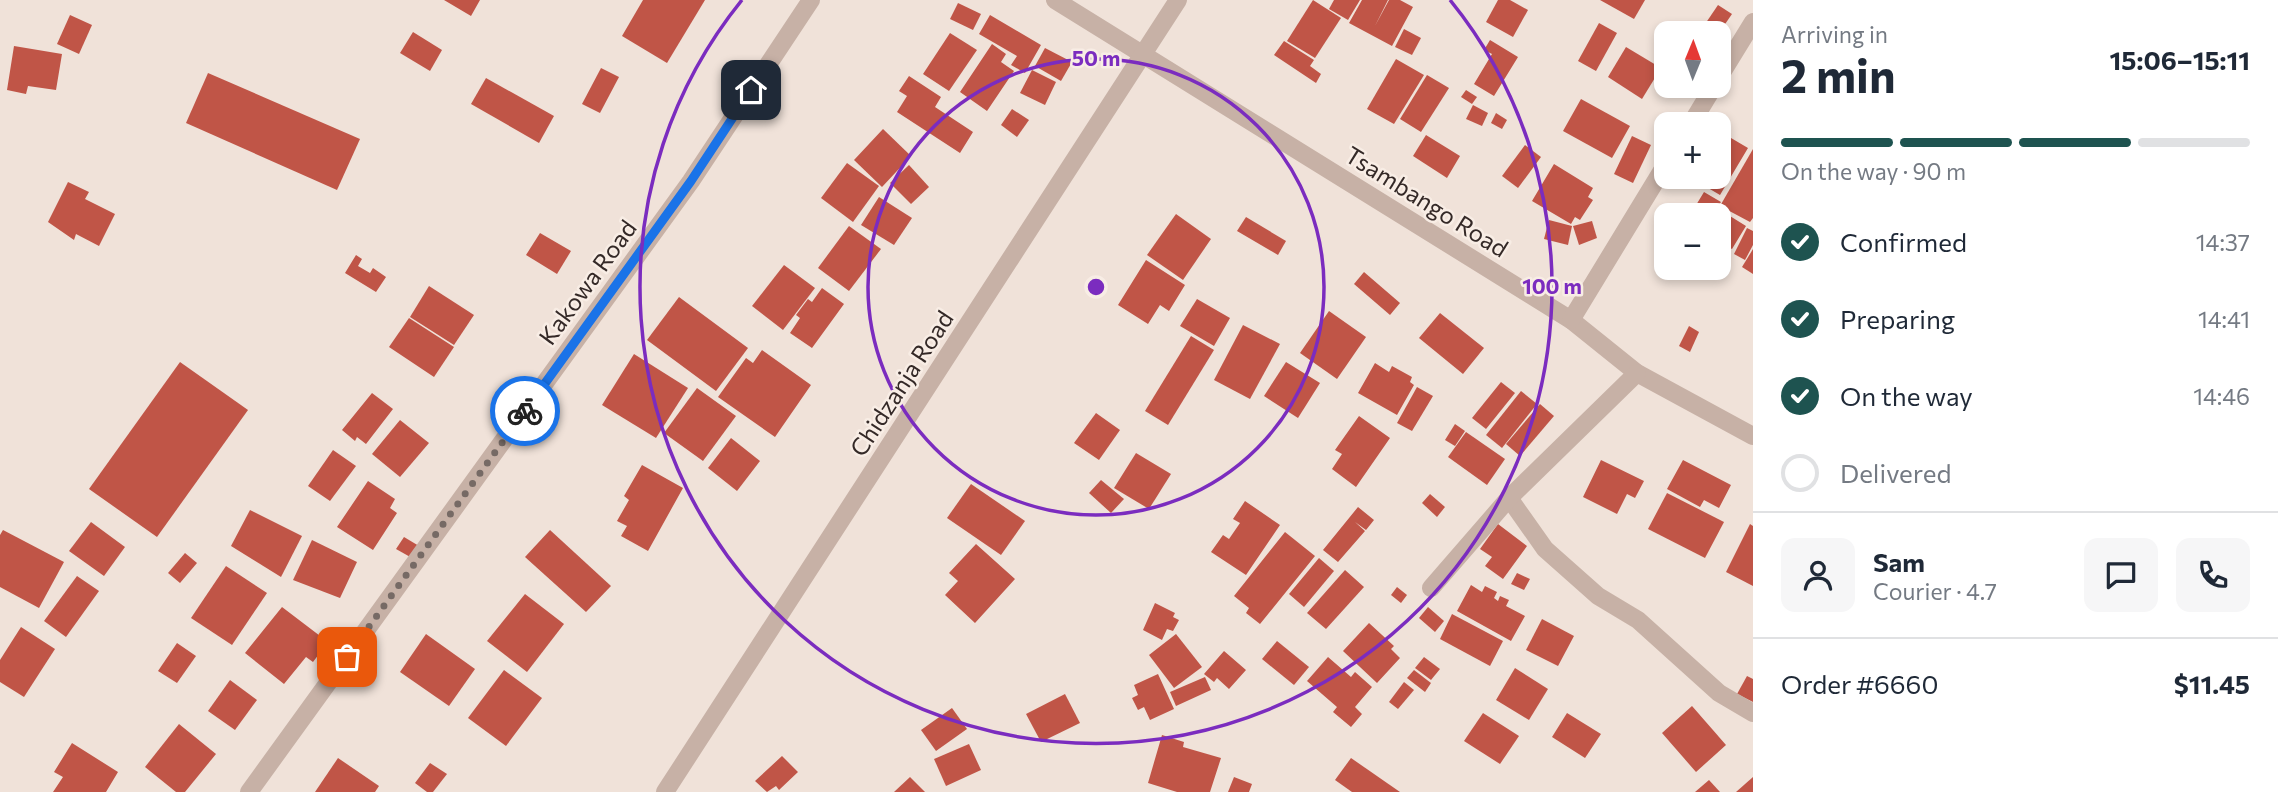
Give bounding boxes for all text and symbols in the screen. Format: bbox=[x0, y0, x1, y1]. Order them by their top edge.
text: Arriving in bbox=[1781, 20, 1888, 48]
north arrow bbox=[1654, 21, 1731, 98]
map controls bbox=[1654, 21, 1731, 280]
text: 15:06–15:11 bbox=[2110, 44, 2250, 75]
text: 50 m bbox=[1072, 45, 1120, 70]
text: 2 min bbox=[1781, 46, 1896, 102]
pin bbox=[721, 60, 781, 120]
icon: home bbox=[732, 71, 770, 109]
button: + bbox=[1654, 112, 1731, 189]
street label: Tsambango Road bbox=[1340, 139, 1514, 263]
text: On the way · 90 m bbox=[1781, 157, 1966, 185]
button: − bbox=[1654, 203, 1731, 280]
street label: Kakowa Road bbox=[532, 214, 642, 350]
icon: check bbox=[1781, 223, 1819, 261]
text: Confirmed bbox=[1840, 226, 1967, 257]
text: 14:37 bbox=[2196, 228, 2250, 256]
text: 100 m bbox=[1522, 273, 1582, 298]
centre of rings bbox=[1084, 275, 1108, 299]
icon: check bbox=[1781, 300, 1819, 338]
text: Preparing bbox=[1840, 303, 1955, 334]
street label: Chidzanja Road bbox=[843, 305, 959, 461]
text: 14:41 bbox=[2198, 305, 2250, 333]
courier bbox=[490, 376, 560, 446]
icon: check bbox=[1781, 377, 1819, 415]
text: On the way bbox=[1840, 380, 1973, 411]
text: 14:46 bbox=[2193, 382, 2250, 410]
icon: bike bbox=[506, 392, 544, 430]
text: Delivered bbox=[1840, 457, 1951, 488]
button: person bbox=[1781, 538, 1855, 612]
button: chat bbox=[2084, 538, 2158, 612]
button: phone bbox=[2176, 538, 2250, 612]
text: Sam bbox=[1873, 546, 1925, 577]
text: Courier · 4.7 bbox=[1873, 577, 1997, 605]
pin bbox=[317, 627, 377, 687]
icon: bag bbox=[328, 638, 366, 676]
text: Order #6660 bbox=[1781, 668, 1938, 699]
text: $11.45 bbox=[2174, 668, 2250, 699]

